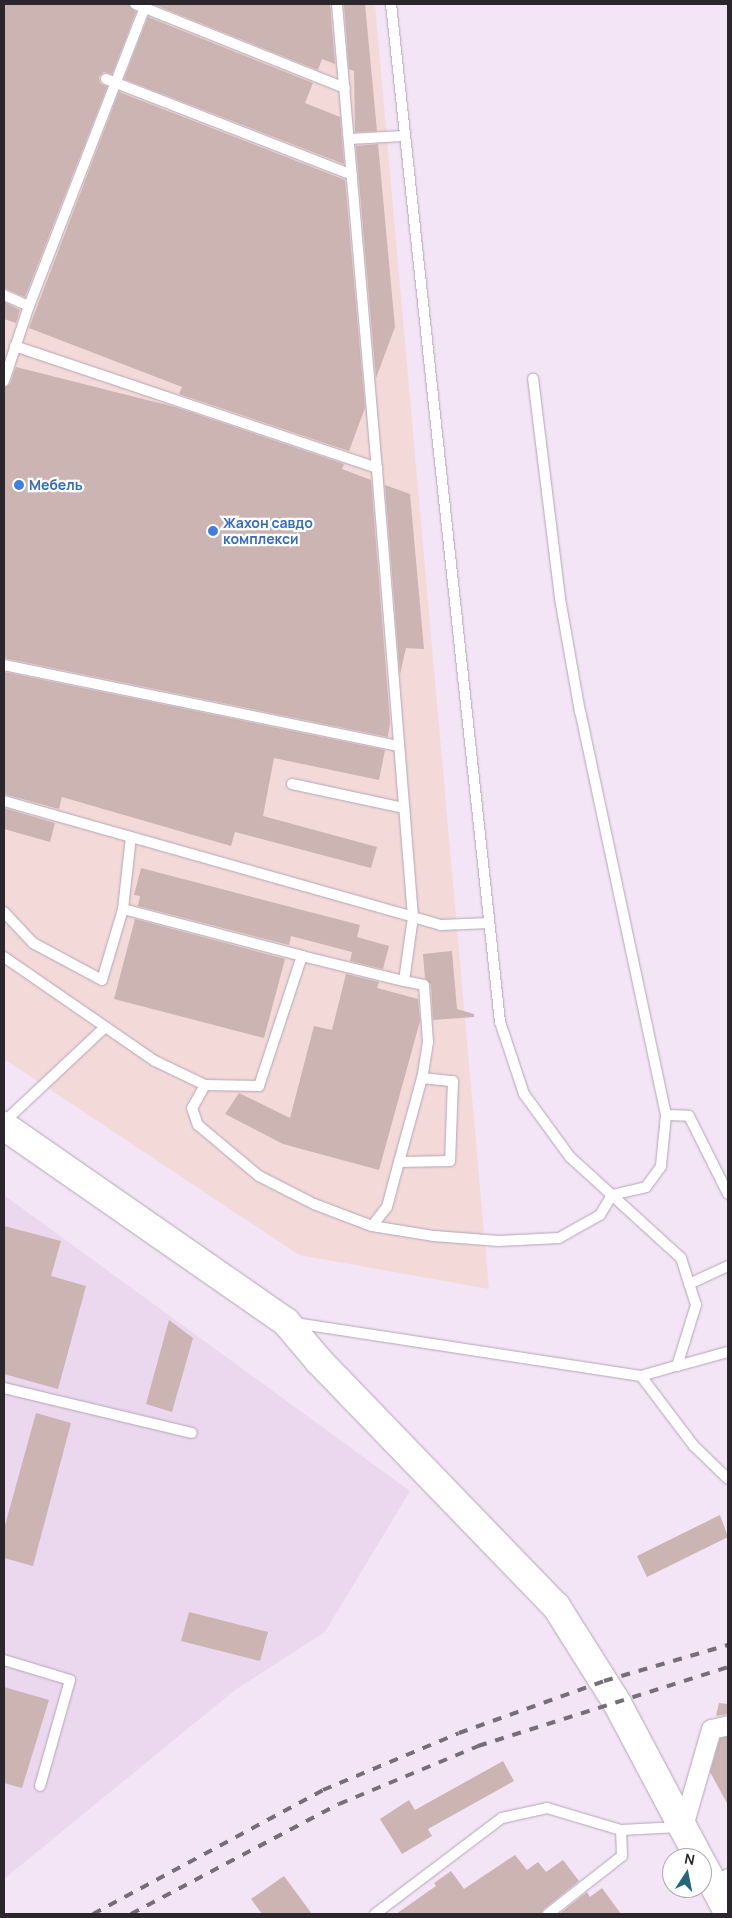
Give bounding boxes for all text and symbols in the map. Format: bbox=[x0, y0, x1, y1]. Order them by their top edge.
place label: Мебель bbox=[29, 477, 83, 493]
marker: Мебель bbox=[13, 479, 25, 491]
place label: Жахон савдо комплекси bbox=[223, 515, 313, 548]
marker: Жахон савдо комплекси bbox=[207, 525, 219, 537]
north arrow bbox=[662, 1848, 712, 1898]
text: N bbox=[683, 1848, 697, 1869]

